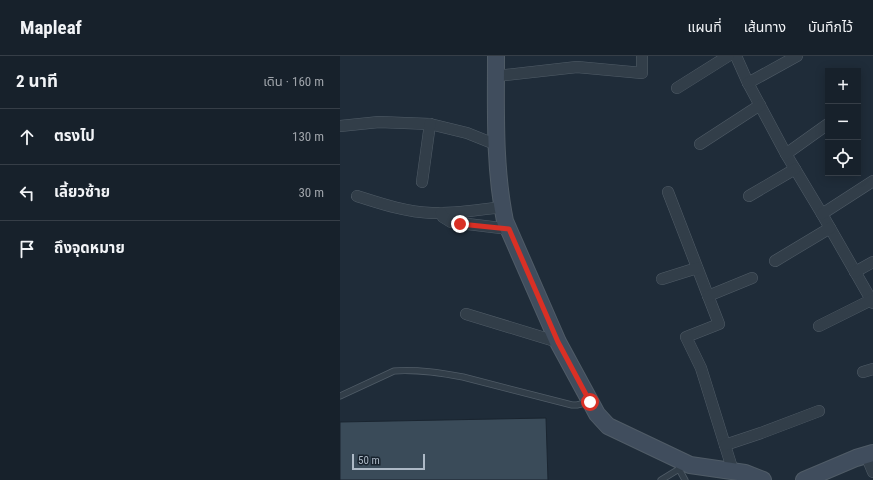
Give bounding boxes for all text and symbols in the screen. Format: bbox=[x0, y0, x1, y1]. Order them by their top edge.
text: Mapleaf bbox=[20, 16, 82, 39]
text: แผนที่ bbox=[688, 19, 722, 35]
text: เส้นทาง bbox=[744, 19, 786, 35]
text: บันทึกไว้ bbox=[808, 19, 853, 35]
map controls bbox=[825, 68, 861, 176]
button: + bbox=[825, 68, 861, 104]
text: 2 นาที bbox=[16, 71, 58, 91]
text: เดิน · 160 m bbox=[263, 74, 324, 89]
button: − bbox=[825, 104, 861, 140]
icon: ahead bbox=[16, 126, 38, 148]
text: ตรงไป bbox=[54, 127, 95, 145]
text: 130 m bbox=[292, 129, 324, 144]
button: locate bbox=[825, 140, 861, 176]
icon: left bbox=[16, 182, 38, 204]
text: เลี้ยวซ้าย bbox=[54, 183, 110, 201]
text: 30 m bbox=[298, 185, 324, 200]
route end bbox=[451, 215, 469, 233]
icon: arrive bbox=[16, 238, 38, 260]
text: ถึงจุดหมาย bbox=[54, 239, 125, 257]
route start bbox=[581, 393, 599, 411]
scale bar bbox=[352, 452, 425, 471]
text: 50 m bbox=[358, 454, 380, 467]

